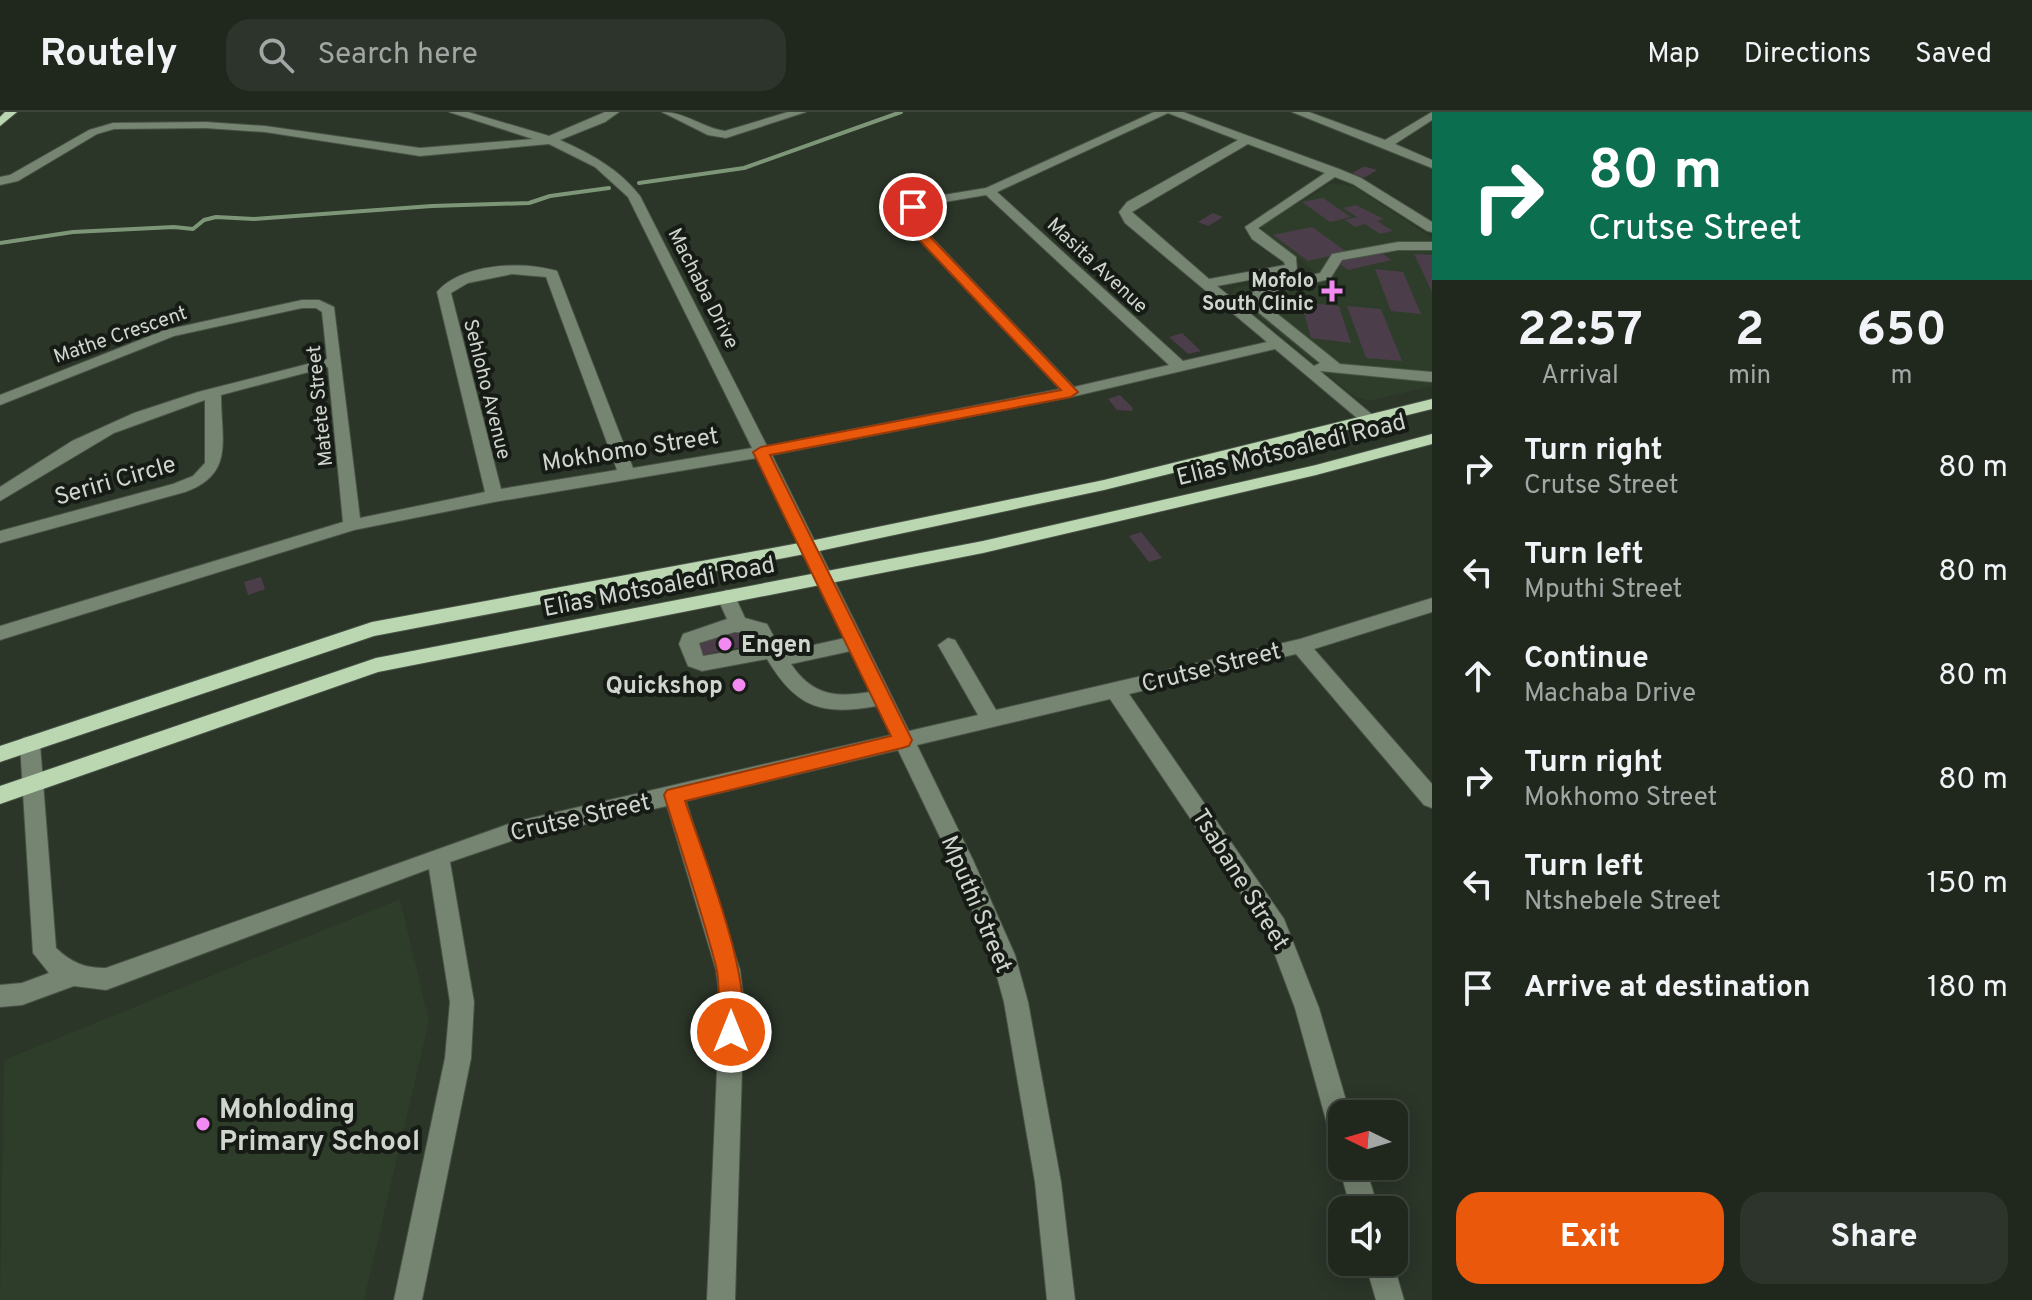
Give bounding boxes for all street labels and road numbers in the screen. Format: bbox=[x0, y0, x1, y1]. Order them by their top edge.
street label: Masita Avenue bbox=[1041, 213, 1153, 320]
street label: Machaba Drive bbox=[661, 224, 744, 354]
street label: Mathe Crescent bbox=[50, 301, 191, 371]
street label: Sehloho Avenue bbox=[456, 317, 516, 462]
street label: Matete Street bbox=[302, 344, 340, 468]
street label: Elias Motsoaledi Road bbox=[1174, 408, 1409, 494]
street label: Mokhomo Street bbox=[540, 422, 721, 480]
street label: Seriri Circle bbox=[51, 450, 180, 514]
street label: Elias Motsoaledi Road bbox=[541, 551, 778, 625]
street label: Crutse Street bbox=[1139, 637, 1284, 701]
street label: Crutse Street bbox=[508, 788, 653, 850]
street label: Tsabane Street bbox=[1184, 804, 1295, 956]
street label: Mputhi Street bbox=[933, 832, 1018, 978]

